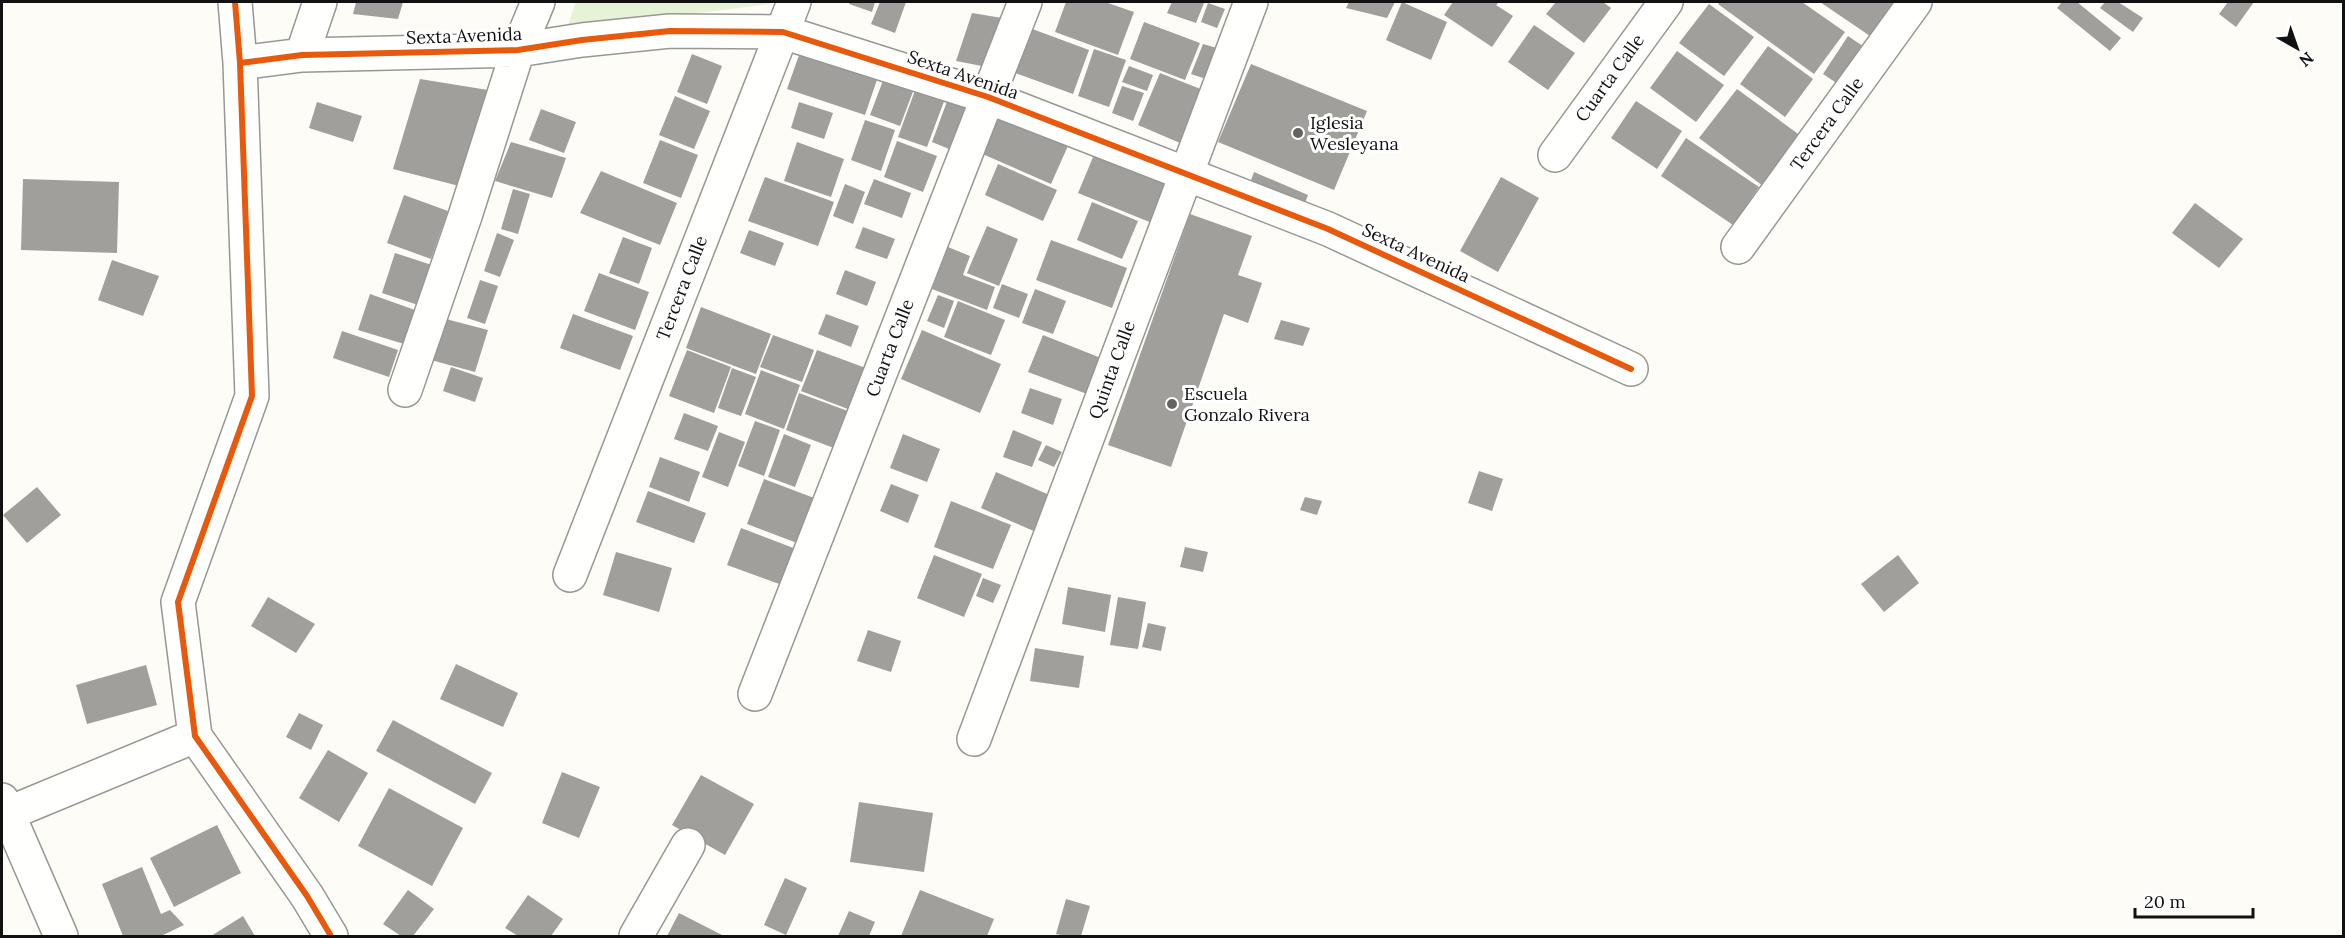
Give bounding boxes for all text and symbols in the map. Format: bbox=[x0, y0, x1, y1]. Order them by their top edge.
north arrow bbox=[2267, 18, 2327, 78]
street label: Sexta Avenida bbox=[406, 22, 522, 49]
street label: Cuarta Calle bbox=[1570, 29, 1649, 126]
street label: Sexta Avenida bbox=[905, 45, 1022, 104]
text: N bbox=[2295, 48, 2318, 71]
street label: Tercera Calle bbox=[1785, 72, 1868, 175]
place label: Iglesia Wesleyana bbox=[1310, 111, 1399, 155]
marker: Iglesia Wesleyana bbox=[1291, 126, 1305, 140]
street label: Sexta Avenida bbox=[1359, 218, 1474, 288]
street label: Tercera Calle bbox=[651, 232, 712, 343]
street label: Cuarta Calle bbox=[860, 295, 919, 400]
street label: Quinta Calle bbox=[1083, 317, 1140, 422]
place label: Escuela Gonzalo Rivera bbox=[1184, 382, 1310, 426]
marker: Escuela Gonzalo Rivera bbox=[1165, 397, 1179, 411]
scale bar bbox=[2135, 881, 2254, 919]
text: 20 m bbox=[2144, 890, 2186, 913]

